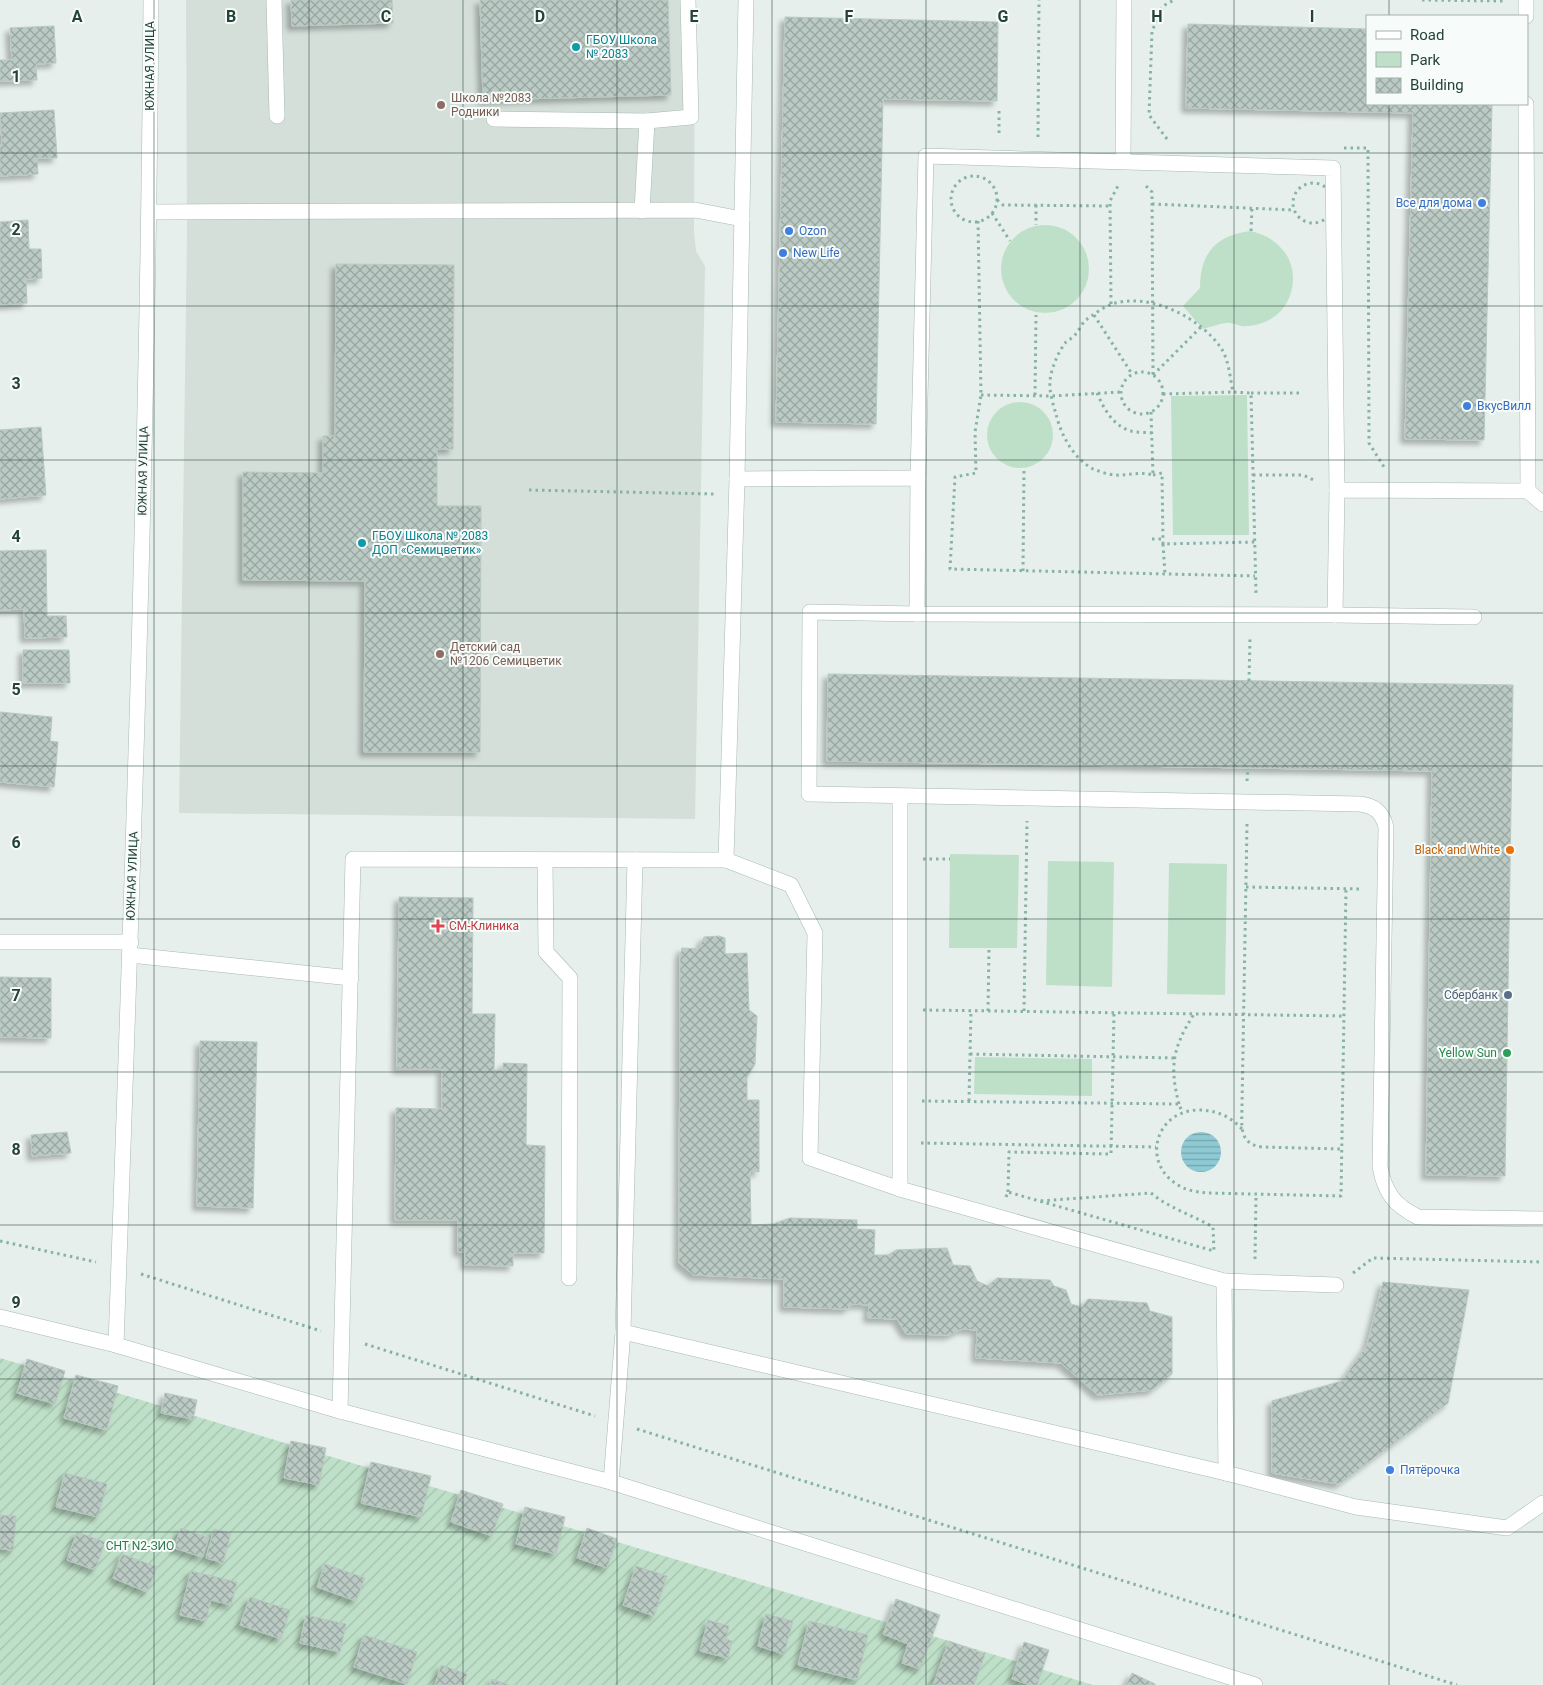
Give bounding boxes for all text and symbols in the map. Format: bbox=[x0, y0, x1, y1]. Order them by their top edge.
text: A bbox=[72, 7, 83, 26]
text: B bbox=[226, 7, 236, 26]
text: C bbox=[381, 7, 391, 26]
text: D bbox=[535, 7, 545, 26]
text: E bbox=[690, 7, 699, 26]
text: F bbox=[845, 7, 854, 26]
text: G bbox=[998, 7, 1009, 26]
text: H bbox=[1151, 7, 1163, 26]
text: I bbox=[1310, 7, 1314, 26]
legend bbox=[1366, 15, 1528, 105]
street label: ЮЖНАЯ УЛИЦА bbox=[143, 21, 157, 111]
text: Road bbox=[1410, 26, 1444, 44]
place label: ГБОУ Школа № 2083 bbox=[586, 33, 657, 61]
marker: ГБОУ Школа № 2083 bbox=[570, 41, 582, 53]
text: Park bbox=[1410, 51, 1441, 69]
text: 1 bbox=[11, 67, 21, 86]
text: Building bbox=[1410, 76, 1464, 94]
place label: Школа №2083 Родники bbox=[451, 91, 531, 119]
marker: Школа №2083 Родники bbox=[435, 99, 447, 111]
place label: Все для дома bbox=[1396, 196, 1472, 210]
marker: Все для дома bbox=[1476, 197, 1488, 209]
text: 2 bbox=[11, 220, 21, 239]
place label: Ozon bbox=[799, 224, 827, 238]
marker: Ozon bbox=[783, 225, 795, 237]
place label: New Life bbox=[793, 246, 840, 260]
marker: New Life bbox=[777, 247, 789, 259]
text: 3 bbox=[11, 374, 21, 393]
place label: ВкусВилл bbox=[1477, 399, 1531, 413]
marker: ВкусВилл bbox=[1461, 400, 1473, 412]
street label: ЮЖНАЯ УЛИЦА bbox=[135, 426, 151, 516]
text: 4 bbox=[11, 527, 21, 546]
place label: ГБОУ Школа № 2083 ДОП «Семицветик» bbox=[372, 529, 488, 557]
marker: ГБОУ Школа № 2083 ДОП «Семицветик» bbox=[356, 537, 368, 549]
place label: Детский сад №1206 Семицветик bbox=[450, 640, 562, 668]
marker: Детский сад №1206 Семицветик bbox=[434, 648, 446, 660]
text: 5 bbox=[11, 680, 21, 699]
street label: ЮЖНАЯ УЛИЦА bbox=[123, 831, 141, 921]
text: 6 bbox=[11, 833, 21, 852]
place label: Black and White bbox=[1414, 843, 1500, 857]
marker: Black and White bbox=[1504, 844, 1516, 856]
marker: СМ-Клиника bbox=[431, 919, 445, 933]
place label: СМ-Клиника bbox=[449, 919, 519, 933]
text: 7 bbox=[11, 986, 21, 1005]
place label: Сбербанк bbox=[1444, 988, 1499, 1002]
marker: Сбербанк bbox=[1502, 989, 1514, 1001]
place label: Yellow Sun bbox=[1439, 1046, 1497, 1060]
marker: Yellow Sun bbox=[1501, 1047, 1513, 1059]
text: 8 bbox=[11, 1140, 21, 1159]
text: 9 bbox=[11, 1293, 21, 1312]
place label: Пятёрочка bbox=[1400, 1463, 1460, 1477]
marker: Пятёрочка bbox=[1384, 1464, 1396, 1476]
park label: СНТ N2-ЗИО bbox=[106, 1539, 174, 1553]

